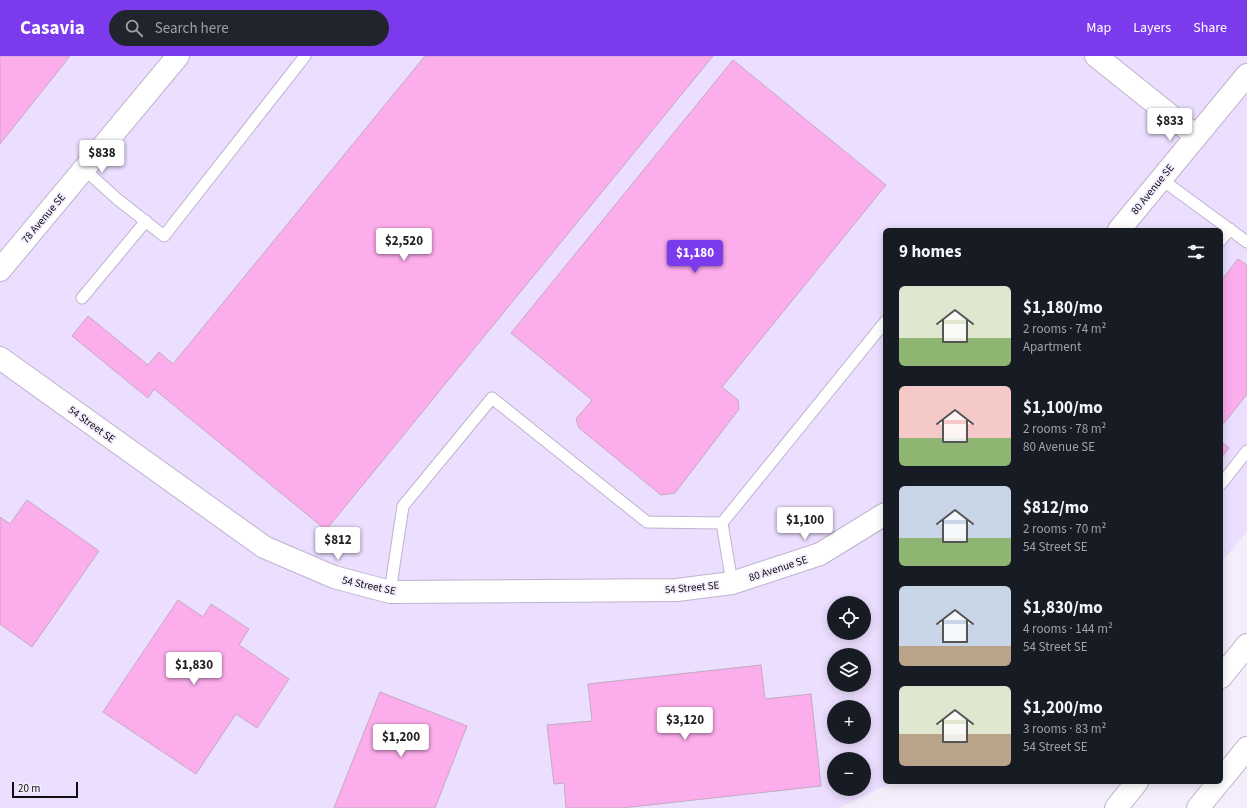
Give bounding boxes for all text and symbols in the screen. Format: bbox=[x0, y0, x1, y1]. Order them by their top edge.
search box bbox=[109, 10, 389, 46]
text: Casavia bbox=[20, 15, 85, 42]
icon: search bbox=[123, 17, 145, 39]
text: Search here bbox=[155, 18, 229, 39]
text: Map bbox=[1086, 18, 1111, 38]
text: Layers bbox=[1133, 18, 1171, 38]
text: Share bbox=[1193, 18, 1227, 38]
pin: $833 bbox=[1146, 108, 1194, 142]
text: $833 bbox=[1156, 112, 1184, 130]
pin: $838 bbox=[78, 140, 126, 174]
text: $838 bbox=[88, 144, 116, 162]
street label: 80 Avenue SE bbox=[1127, 161, 1178, 218]
street label: 78 Avenue SE bbox=[18, 190, 69, 246]
pin: $2,520 bbox=[371, 228, 437, 262]
text: $2,520 bbox=[385, 232, 423, 250]
pin: $1,180 bbox=[662, 240, 728, 274]
text: 9 homes bbox=[899, 240, 961, 264]
icon: filters bbox=[1185, 241, 1207, 263]
text: $1,180 bbox=[676, 244, 714, 262]
text: $1,180/mo bbox=[1023, 296, 1103, 320]
icon: home bbox=[931, 302, 979, 350]
text: 2 rooms · 74 m² bbox=[1023, 320, 1106, 338]
text: Apartment bbox=[1023, 338, 1081, 356]
text: $1,100/mo bbox=[1023, 396, 1103, 420]
street label: 54 Street SE bbox=[65, 402, 118, 447]
icon: home bbox=[931, 402, 979, 450]
text: 2 rooms · 78 m² bbox=[1023, 420, 1106, 438]
text: 80 Avenue SE bbox=[1023, 438, 1095, 456]
text: $812/mo bbox=[1023, 496, 1089, 520]
icon: home bbox=[931, 502, 979, 550]
pin: $1,100 bbox=[772, 507, 838, 541]
text: $1,100 bbox=[786, 511, 824, 529]
text: 2 rooms · 70 m² bbox=[1023, 520, 1106, 538]
pin: $812 bbox=[314, 527, 362, 561]
text: $812 bbox=[324, 531, 352, 549]
text: 54 Street SE bbox=[1023, 538, 1087, 556]
street label: 80 Avenue SE bbox=[747, 552, 810, 585]
street label: 54 Street SE bbox=[341, 572, 397, 599]
street label: 54 Street SE bbox=[664, 578, 720, 597]
map controls bbox=[827, 596, 871, 796]
button: locate bbox=[827, 596, 871, 640]
text: $1,830/mo bbox=[1023, 596, 1103, 620]
icon: home bbox=[931, 602, 979, 650]
text: 4 rooms · 144 m² bbox=[1023, 620, 1113, 638]
text: 54 Street SE bbox=[1023, 638, 1087, 656]
button: layers bbox=[827, 648, 871, 692]
pin: $1,830 bbox=[161, 652, 227, 686]
text: $1,830 bbox=[175, 656, 213, 674]
text: $1,200/mo bbox=[1023, 696, 1103, 720]
button: + bbox=[827, 700, 871, 744]
icon: home bbox=[931, 702, 979, 750]
pin: $3,120 bbox=[652, 707, 718, 741]
text: $3,120 bbox=[666, 711, 704, 729]
text: 3 rooms · 83 m² bbox=[1023, 720, 1106, 738]
pin: $1,200 bbox=[368, 724, 434, 758]
text: $1,200 bbox=[382, 728, 420, 746]
text: 54 Street SE bbox=[1023, 738, 1087, 756]
button: − bbox=[827, 752, 871, 796]
scale bar bbox=[12, 780, 78, 799]
text: 20 m bbox=[18, 781, 40, 796]

